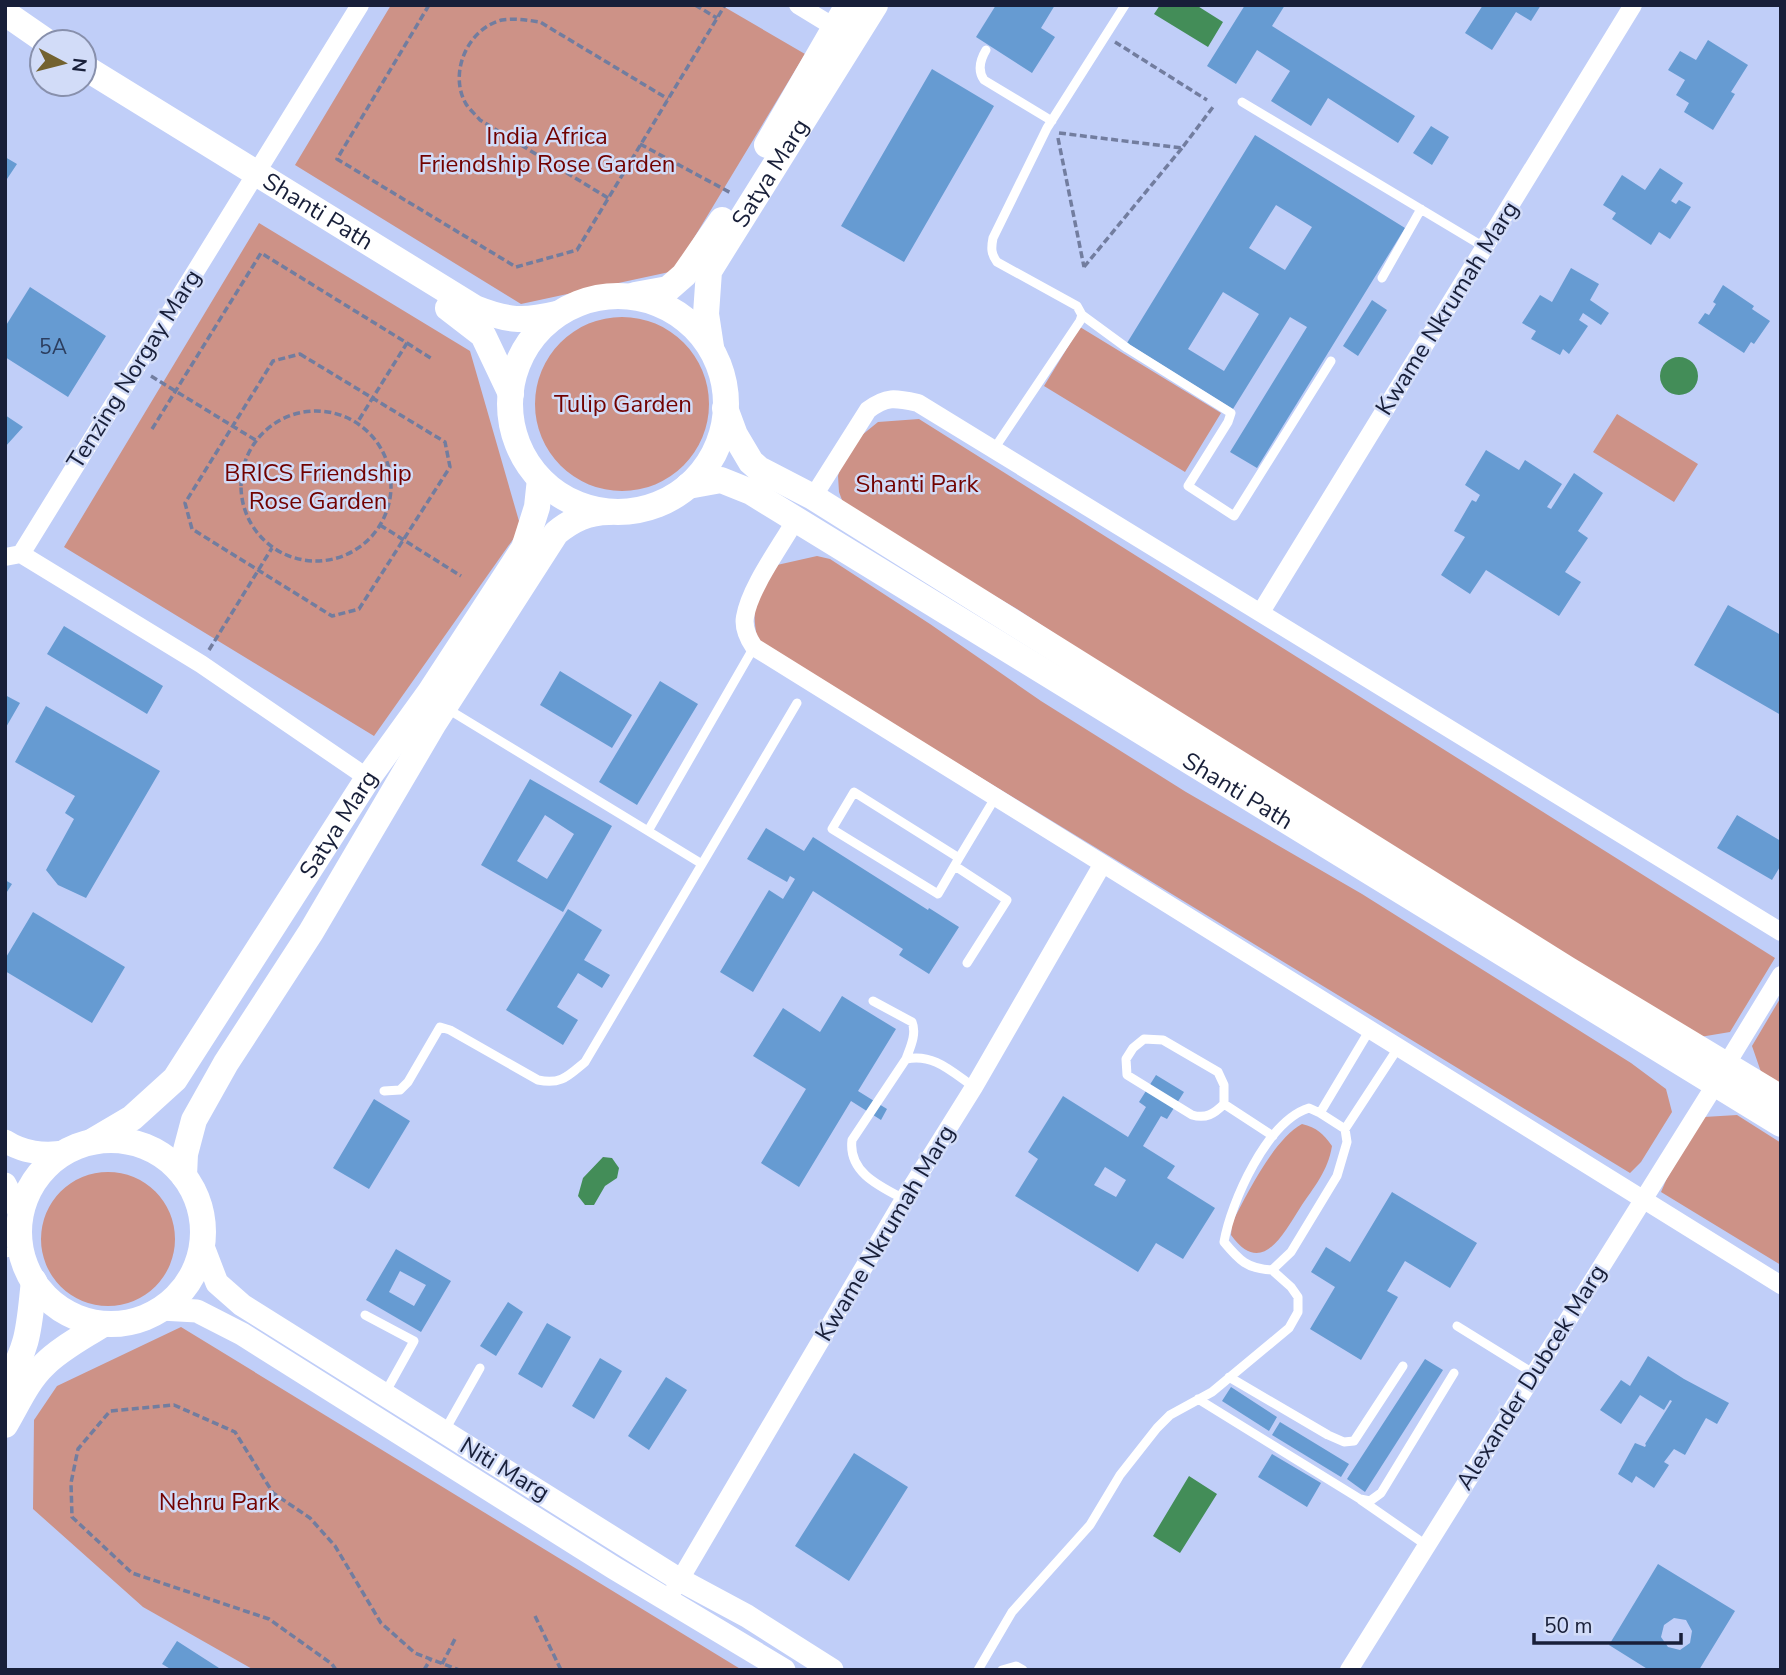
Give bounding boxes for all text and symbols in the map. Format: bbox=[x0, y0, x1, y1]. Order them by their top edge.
north arrow bbox=[28, 28, 98, 98]
text: N bbox=[65, 56, 93, 74]
street label: Satya Marg bbox=[724, 112, 816, 234]
park label: India Africa Friendship Rose Garden bbox=[419, 120, 675, 180]
street label: Shanti Path bbox=[257, 165, 379, 258]
street label: Kwame Nkrumah Marg bbox=[1368, 195, 1526, 421]
street label: Tenzing Norgay Marg bbox=[59, 263, 209, 475]
house number: 5A bbox=[39, 333, 67, 361]
park label: Tulip Garden bbox=[554, 388, 692, 420]
park label: BRICS Friendship Rose Garden bbox=[224, 457, 412, 517]
park label: Shanti Park bbox=[856, 468, 979, 500]
street label: Shanti Path bbox=[1176, 745, 1299, 837]
street label: Satya Marg bbox=[292, 764, 385, 885]
street label: Kwame Nkrumah Marg bbox=[808, 1119, 962, 1347]
street label: Alexander Dubcek Marg bbox=[1448, 1258, 1614, 1496]
street label: Niti Marg bbox=[454, 1430, 556, 1508]
park label: Nehru Park bbox=[159, 1486, 280, 1518]
scale bar bbox=[1534, 1602, 1681, 1646]
text: 50 m bbox=[1544, 1612, 1593, 1640]

